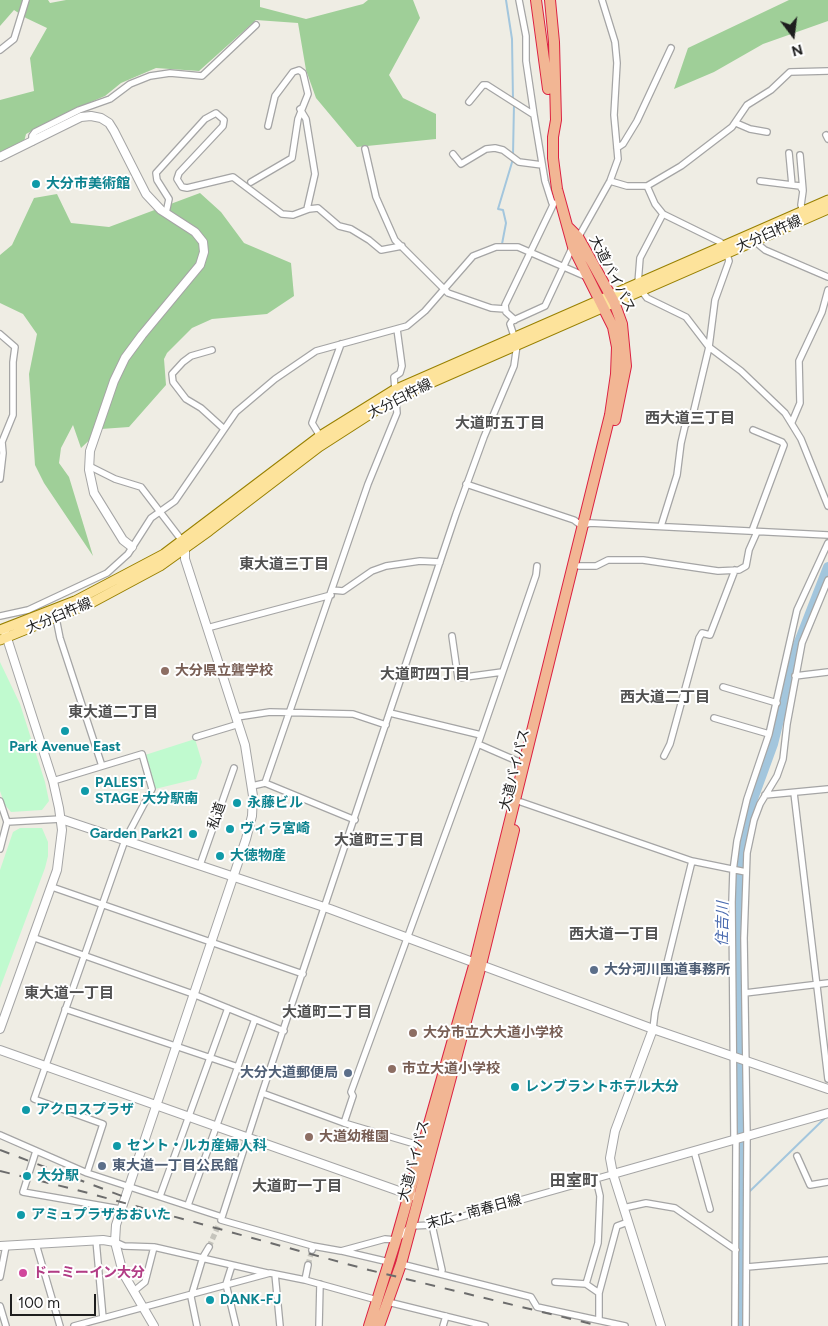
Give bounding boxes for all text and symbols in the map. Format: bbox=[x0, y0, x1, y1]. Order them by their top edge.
north arrow bbox=[768, 10, 818, 60]
text: N bbox=[790, 40, 804, 60]
place label: 大分市美術館 bbox=[46, 176, 130, 192]
marker: 大分市美術館 bbox=[30, 178, 42, 190]
street label: 大分臼杵線 bbox=[734, 212, 804, 256]
street label: 大道バイパス bbox=[585, 233, 639, 315]
street label: 大分臼杵線 bbox=[365, 376, 435, 422]
district label: 西大道三丁目 bbox=[645, 410, 735, 428]
district label: 大道町五丁目 bbox=[455, 415, 545, 433]
district label: 東大道三丁目 bbox=[239, 556, 329, 574]
street label: 大分臼杵線 bbox=[24, 595, 94, 637]
place label: 大分県立聾学校 bbox=[175, 663, 273, 679]
marker: 大分県立聾学校 bbox=[159, 665, 171, 677]
district label: 大道町四丁目 bbox=[380, 666, 470, 684]
district label: 西大道二丁目 bbox=[620, 689, 710, 707]
district label: 東大道二丁目 bbox=[68, 704, 158, 722]
marker: Park Avenue East bbox=[59, 725, 71, 737]
street label: 大道バイパス bbox=[497, 727, 533, 813]
place label: Park Avenue East bbox=[9, 739, 121, 755]
place label: PALEST STAGE 大分駅南 bbox=[95, 775, 198, 808]
marker: PALEST STAGE 大分駅南 bbox=[79, 785, 91, 797]
place label: 永藤ビル bbox=[247, 795, 303, 811]
marker: 永藤ビル bbox=[231, 797, 243, 809]
street label: 私道 bbox=[204, 800, 230, 832]
place label: ヴィラ宮崎 bbox=[240, 821, 310, 837]
marker: ヴィラ宮崎 bbox=[224, 823, 236, 835]
place label: Garden Park21 bbox=[90, 826, 183, 842]
marker: Garden Park21 bbox=[187, 828, 199, 840]
district label: 大道町三丁目 bbox=[334, 832, 424, 850]
place label: 大徳物産 bbox=[230, 848, 286, 864]
marker: 大徳物産 bbox=[214, 850, 226, 862]
water label: 住吉川 bbox=[714, 901, 732, 947]
district label: 西大道一丁目 bbox=[569, 926, 659, 944]
place label: 大分河川国道事務所 bbox=[604, 962, 730, 978]
marker: 大分河川国道事務所 bbox=[588, 964, 600, 976]
district label: 東大道一丁目 bbox=[24, 985, 114, 1003]
district label: 大道町二丁目 bbox=[282, 1004, 372, 1022]
place label: 大分市立大大道小学校 bbox=[423, 1025, 563, 1041]
marker: 大分市立大大道小学校 bbox=[407, 1027, 419, 1039]
place label: 市立大道小学校 bbox=[402, 1061, 500, 1077]
marker: 市立大道小学校 bbox=[386, 1063, 398, 1075]
place label: 大分大道郵便局 bbox=[240, 1065, 338, 1081]
marker: 大分大道郵便局 bbox=[342, 1067, 354, 1079]
place label: レンブラントホテル大分 bbox=[525, 1079, 679, 1095]
marker: レンブラントホテル大分 bbox=[509, 1081, 521, 1093]
place label: アクロスプラザ bbox=[36, 1102, 134, 1118]
marker: アクロスプラザ bbox=[20, 1104, 32, 1116]
street label: 大道バイパス bbox=[395, 1118, 433, 1204]
place label: 大道幼稚園 bbox=[319, 1129, 389, 1145]
marker: 大道幼稚園 bbox=[303, 1131, 315, 1143]
place label: セント・ルカ産婦人科 bbox=[127, 1138, 267, 1154]
marker: セント・ルカ産婦人科 bbox=[111, 1140, 123, 1152]
place label: 東大道一丁目公民館 bbox=[112, 1158, 238, 1174]
marker: 東大道一丁目公民館 bbox=[96, 1160, 108, 1172]
place label: 大分駅 bbox=[37, 1168, 79, 1184]
marker: 大分駅 bbox=[21, 1170, 33, 1182]
district label: 田室町 bbox=[550, 1171, 598, 1191]
district label: 大道町一丁目 bbox=[252, 1178, 342, 1196]
street label: 末広・南春日線 bbox=[424, 1191, 524, 1233]
place label: アミュプラザおおいた bbox=[31, 1207, 171, 1223]
marker: アミュプラザおおいた bbox=[15, 1209, 27, 1221]
place label: ドーミーイン大分 bbox=[33, 1265, 145, 1281]
marker: ドーミーイン大分 bbox=[17, 1267, 29, 1279]
scale bar bbox=[12, 1284, 99, 1316]
place label: DANK-FJ bbox=[220, 1292, 281, 1308]
text: 100 m bbox=[18, 1294, 60, 1312]
marker: DANK-FJ bbox=[204, 1294, 216, 1306]

